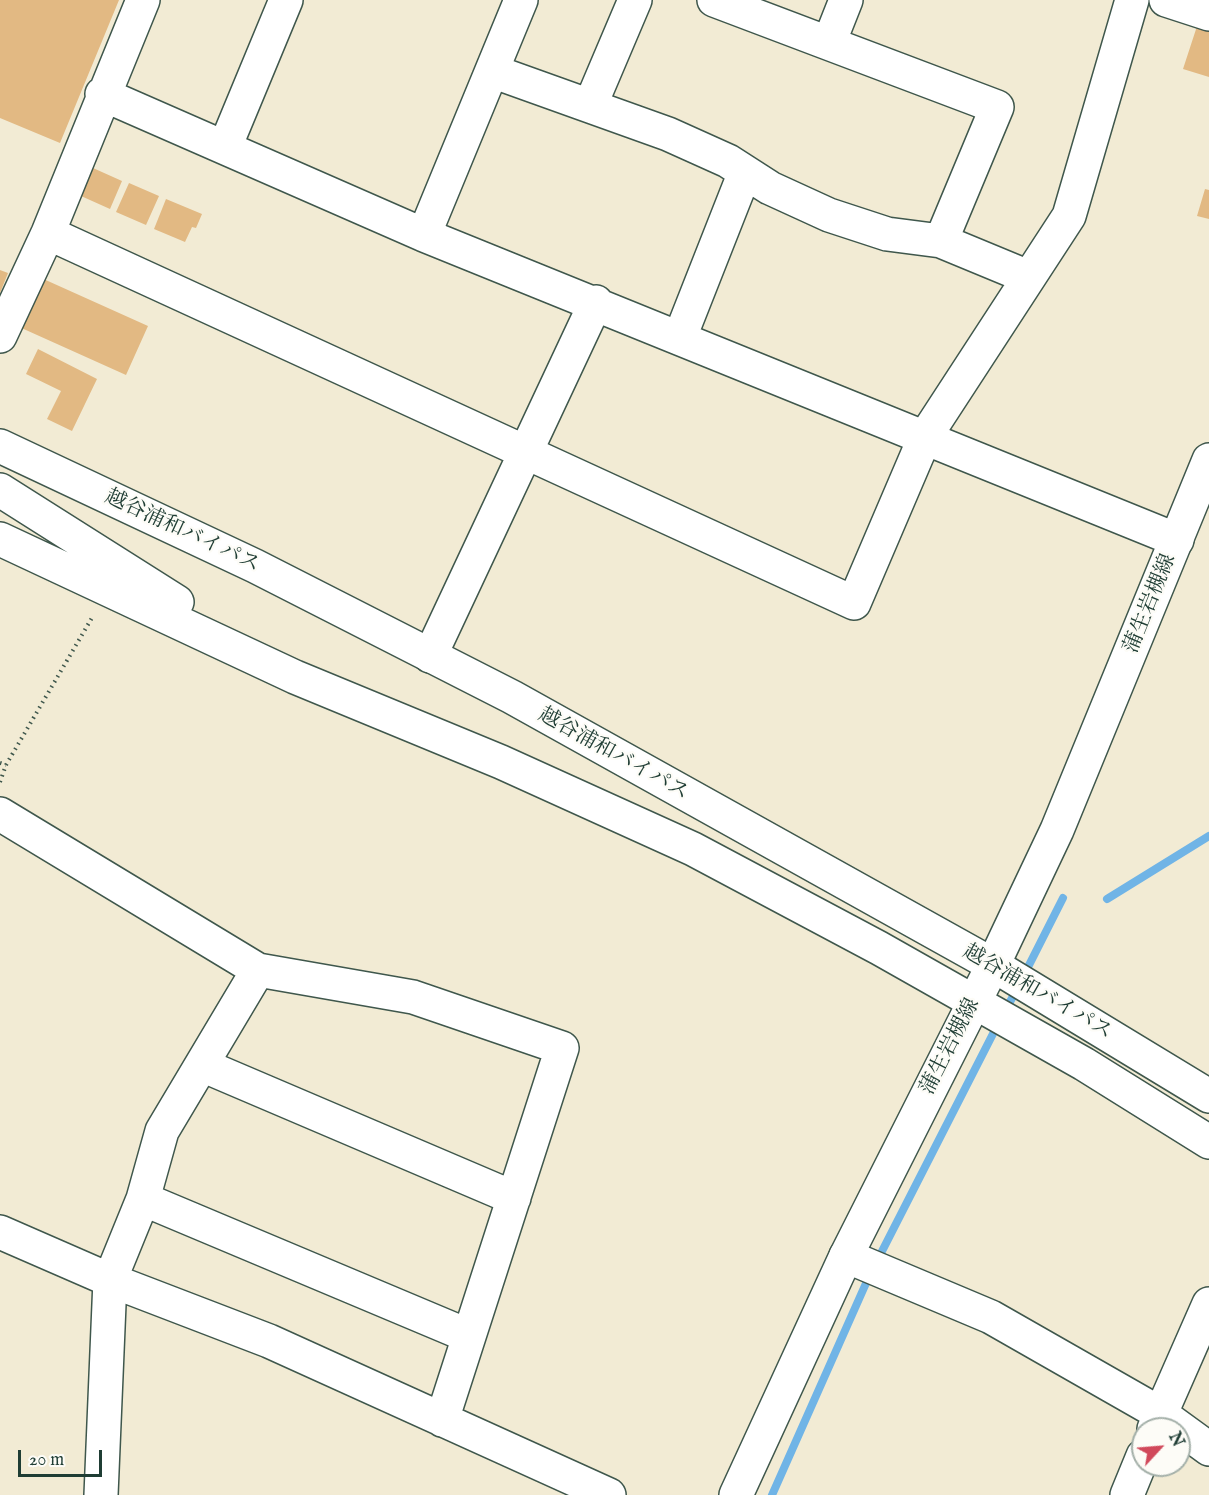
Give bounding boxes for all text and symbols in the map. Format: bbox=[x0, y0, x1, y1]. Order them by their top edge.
street label: 越谷浦和バイパス bbox=[101, 485, 263, 579]
street label: 蒲生岩槻線 bbox=[1120, 551, 1182, 657]
street label: 越谷浦和バイパス bbox=[533, 703, 693, 807]
street label: 越谷浦和バイパス bbox=[958, 940, 1116, 1046]
street label: 蒲生岩槻線 bbox=[916, 995, 986, 1099]
north arrow bbox=[1131, 1417, 1191, 1477]
text: N bbox=[1163, 1429, 1187, 1451]
scale bar bbox=[21, 1438, 105, 1476]
text: 20 m bbox=[29, 1449, 64, 1472]

